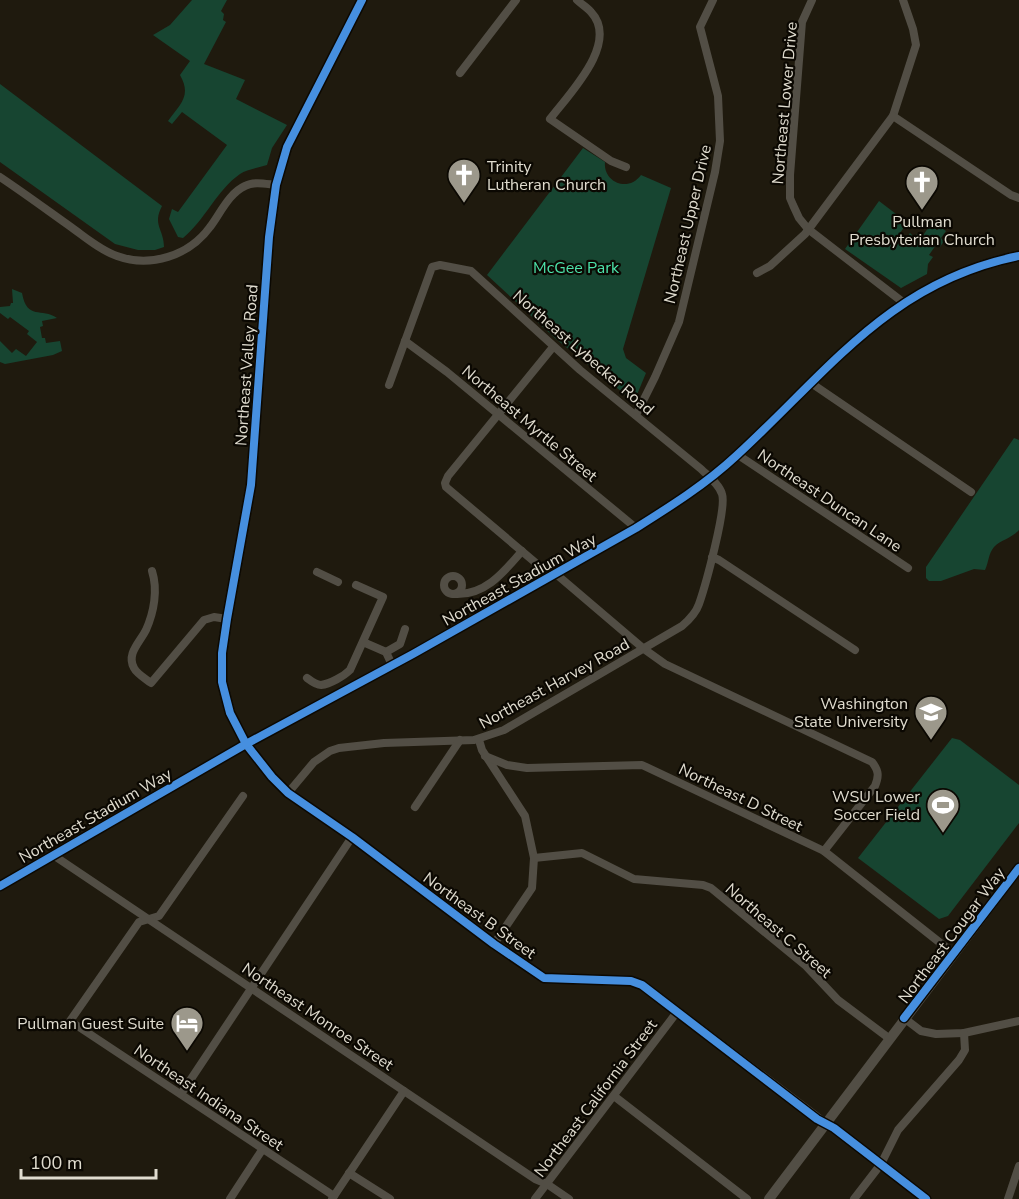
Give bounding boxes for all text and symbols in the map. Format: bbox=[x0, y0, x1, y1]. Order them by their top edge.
street label: Northeast Lower Drive bbox=[767, 21, 803, 185]
street label: Northeast Upper Drive bbox=[659, 143, 717, 306]
place label: Trinity Lutheran Church bbox=[487, 156, 606, 196]
church icon: Trinity Lutheran Church bbox=[446, 157, 482, 204]
church icon: Pullman Presbyterian Church bbox=[904, 164, 940, 211]
place label: Pullman Presbyterian Church bbox=[849, 211, 995, 251]
park label: McGee Park bbox=[533, 257, 620, 279]
street label: Northeast Valley Road bbox=[230, 284, 264, 447]
street label: Northeast Lybecker Road bbox=[508, 285, 659, 420]
street label: Northeast Myrtle Street bbox=[457, 361, 602, 487]
street label: Northeast Duncan Lane bbox=[753, 444, 906, 557]
street label: Northeast Stadium Way bbox=[439, 528, 601, 631]
street label: Northeast Harvey Road bbox=[475, 633, 634, 734]
place label: Washington State University bbox=[794, 693, 909, 733]
school or university icon: Washington State University bbox=[913, 694, 949, 741]
street label: Northeast D Street bbox=[675, 758, 807, 838]
street label: Northeast Stadium Way bbox=[15, 763, 177, 869]
place label: WSU Lower Soccer Field bbox=[832, 786, 920, 826]
sports icon: WSU Lower Soccer Field bbox=[925, 787, 961, 834]
street label: Northeast Cougar Way bbox=[893, 862, 1011, 1008]
street label: Northeast B Street bbox=[419, 867, 541, 964]
street label: Northeast C Street bbox=[720, 878, 837, 983]
street label: Northeast Monroe Street bbox=[237, 958, 398, 1076]
hotel icon: Pullman Guest Suite bbox=[169, 1005, 205, 1052]
place label: Pullman Guest Suite bbox=[17, 1013, 164, 1035]
street label: Northeast California Street bbox=[529, 1015, 663, 1182]
street label: Northeast Indiana Street bbox=[129, 1040, 288, 1156]
scale bar bbox=[21, 1142, 156, 1180]
text: 100 m bbox=[30, 1151, 82, 1175]

